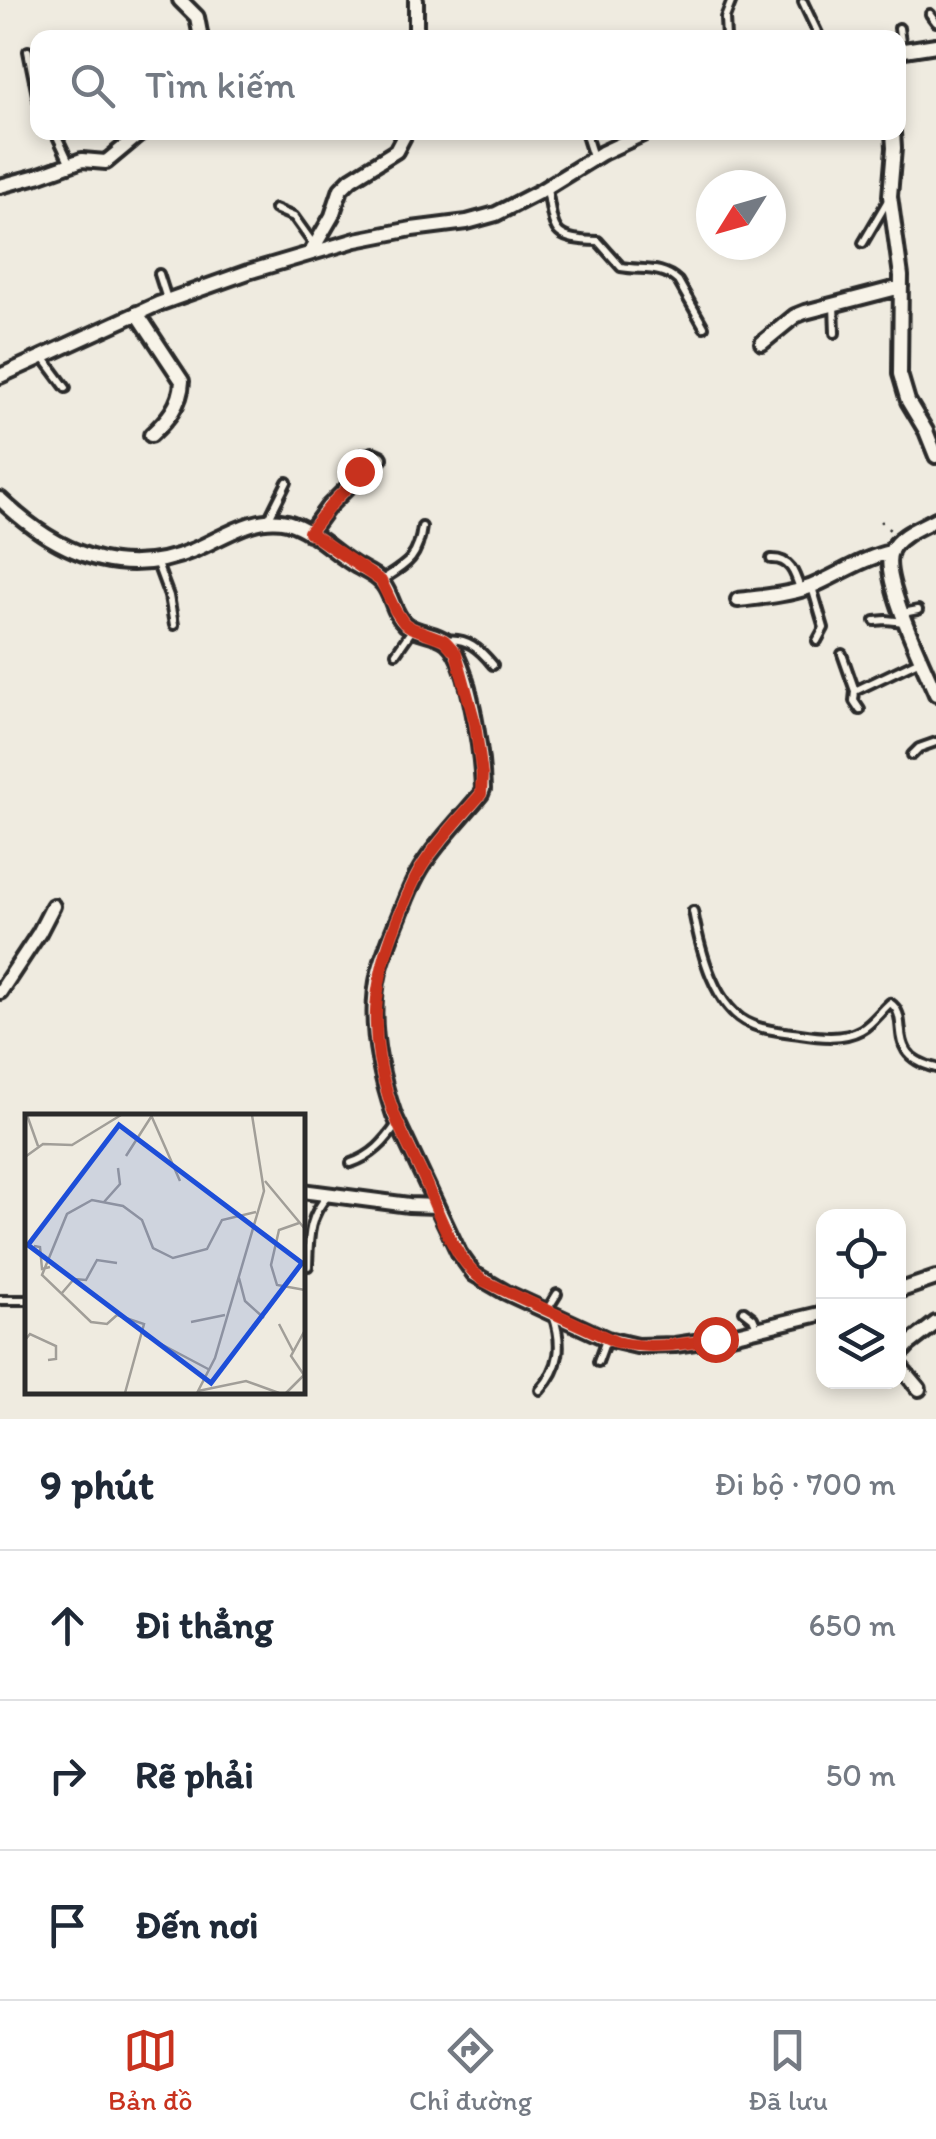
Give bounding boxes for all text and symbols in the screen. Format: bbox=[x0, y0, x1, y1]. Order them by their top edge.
search box bbox=[30, 30, 906, 140]
icon: search bbox=[65, 58, 120, 113]
text: Tìm kiếm bbox=[145, 62, 296, 108]
north arrow bbox=[696, 170, 786, 260]
route end bbox=[337, 449, 383, 495]
inset map bbox=[25, 1114, 305, 1394]
map controls bbox=[816, 1209, 906, 1389]
button: locate bbox=[816, 1209, 906, 1299]
button: layers bbox=[816, 1299, 906, 1389]
route start bbox=[693, 1317, 739, 1363]
text: 9 phút bbox=[40, 1459, 154, 1510]
text: Đi bộ · 700 m bbox=[714, 1465, 896, 1503]
icon: ahead bbox=[40, 1598, 95, 1653]
text: Đi thẳng bbox=[135, 1602, 273, 1648]
text: 650 m bbox=[808, 1606, 896, 1644]
icon: right bbox=[40, 1748, 95, 1803]
text: Rẽ phải bbox=[135, 1752, 254, 1798]
text: 50 m bbox=[825, 1756, 896, 1794]
icon: arrive bbox=[40, 1898, 95, 1953]
text: Đến nơi bbox=[135, 1902, 259, 1948]
tab: Bản đồ bbox=[108, 2023, 193, 2117]
tab: Chỉ đường bbox=[409, 2023, 532, 2117]
tab: Đã lưu bbox=[748, 2023, 828, 2117]

